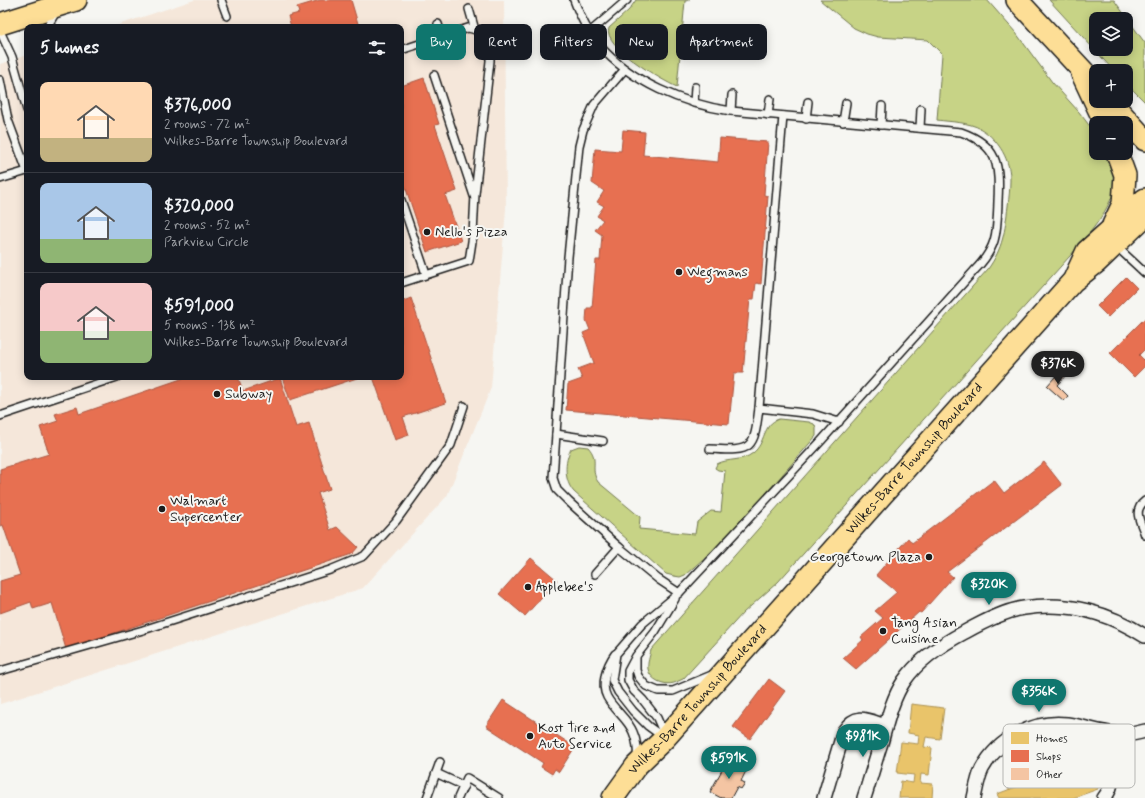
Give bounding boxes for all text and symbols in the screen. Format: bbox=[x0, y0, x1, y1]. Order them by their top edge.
map controls bbox=[1089, 12, 1133, 160]
button: layers bbox=[1089, 12, 1133, 56]
chip: Buy bbox=[416, 24, 466, 60]
chip: Rent bbox=[474, 24, 532, 60]
chip: Filters bbox=[540, 24, 607, 60]
chip: New bbox=[615, 24, 668, 60]
chip: Apartment bbox=[676, 24, 767, 60]
text: 5 homes bbox=[40, 37, 99, 59]
icon: filters bbox=[366, 37, 388, 59]
button: + bbox=[1089, 64, 1133, 108]
text: $376,000 bbox=[164, 94, 231, 116]
icon: home bbox=[72, 98, 120, 146]
text: 2 rooms · 72 m² bbox=[164, 116, 250, 133]
button: − bbox=[1089, 116, 1133, 160]
text: Wilkes-Barre Township Boulevard bbox=[164, 133, 347, 150]
text: $320,000 bbox=[164, 195, 234, 217]
icon: home bbox=[72, 199, 120, 247]
text: 2 rooms · 52 m² bbox=[164, 217, 250, 234]
place label: Nello's Pizza bbox=[435, 223, 508, 241]
marker: Nello's Pizza bbox=[422, 227, 432, 237]
text: Parkview Circle bbox=[164, 234, 249, 251]
place label: Wegmans bbox=[687, 263, 748, 283]
marker: Wegmans bbox=[674, 267, 684, 277]
text: $591,000 bbox=[164, 295, 234, 317]
icon: home bbox=[72, 299, 120, 347]
text: 5 rooms · 138 m² bbox=[164, 317, 255, 334]
text: Wilkes-Barre Township Boulevard bbox=[164, 334, 347, 351]
pin: $376K bbox=[1030, 351, 1086, 385]
text: $376K bbox=[1040, 355, 1076, 372]
street label: Wilkes-Barre Township Boulevard bbox=[842, 379, 987, 539]
place label: Subway bbox=[225, 385, 272, 403]
marker: Subway bbox=[212, 389, 222, 399]
place label: Walmart Supercenter bbox=[170, 492, 242, 526]
marker: Walmart Supercenter bbox=[157, 504, 167, 514]
place label: Georgetown Plaza bbox=[810, 548, 921, 567]
marker: Georgetown Plaza bbox=[924, 552, 934, 562]
pin: $320K bbox=[961, 572, 1017, 606]
text: $320K bbox=[970, 576, 1008, 593]
place label: Applebee's bbox=[536, 578, 593, 597]
marker: Applebee's bbox=[523, 582, 533, 592]
place label: Tang Asian Cuisine bbox=[891, 614, 957, 648]
street label: Wilkes-Barre Township Boulevard bbox=[624, 621, 771, 778]
marker: Tang Asian Cuisine bbox=[878, 626, 888, 636]
pin: $356K bbox=[1011, 679, 1067, 713]
text: $356K bbox=[1021, 683, 1057, 700]
place label: Kost Tire and Auto Service bbox=[538, 719, 615, 753]
pin: $981K bbox=[835, 724, 891, 758]
legend bbox=[1003, 724, 1135, 788]
text: $981K bbox=[845, 728, 881, 745]
marker: Kost Tire and Auto Service bbox=[525, 731, 535, 741]
text: Homes bbox=[1036, 732, 1068, 746]
pin: $591K bbox=[701, 746, 757, 780]
text: $591K bbox=[710, 750, 748, 767]
text: Shops bbox=[1036, 750, 1061, 764]
text: Other bbox=[1036, 768, 1063, 782]

